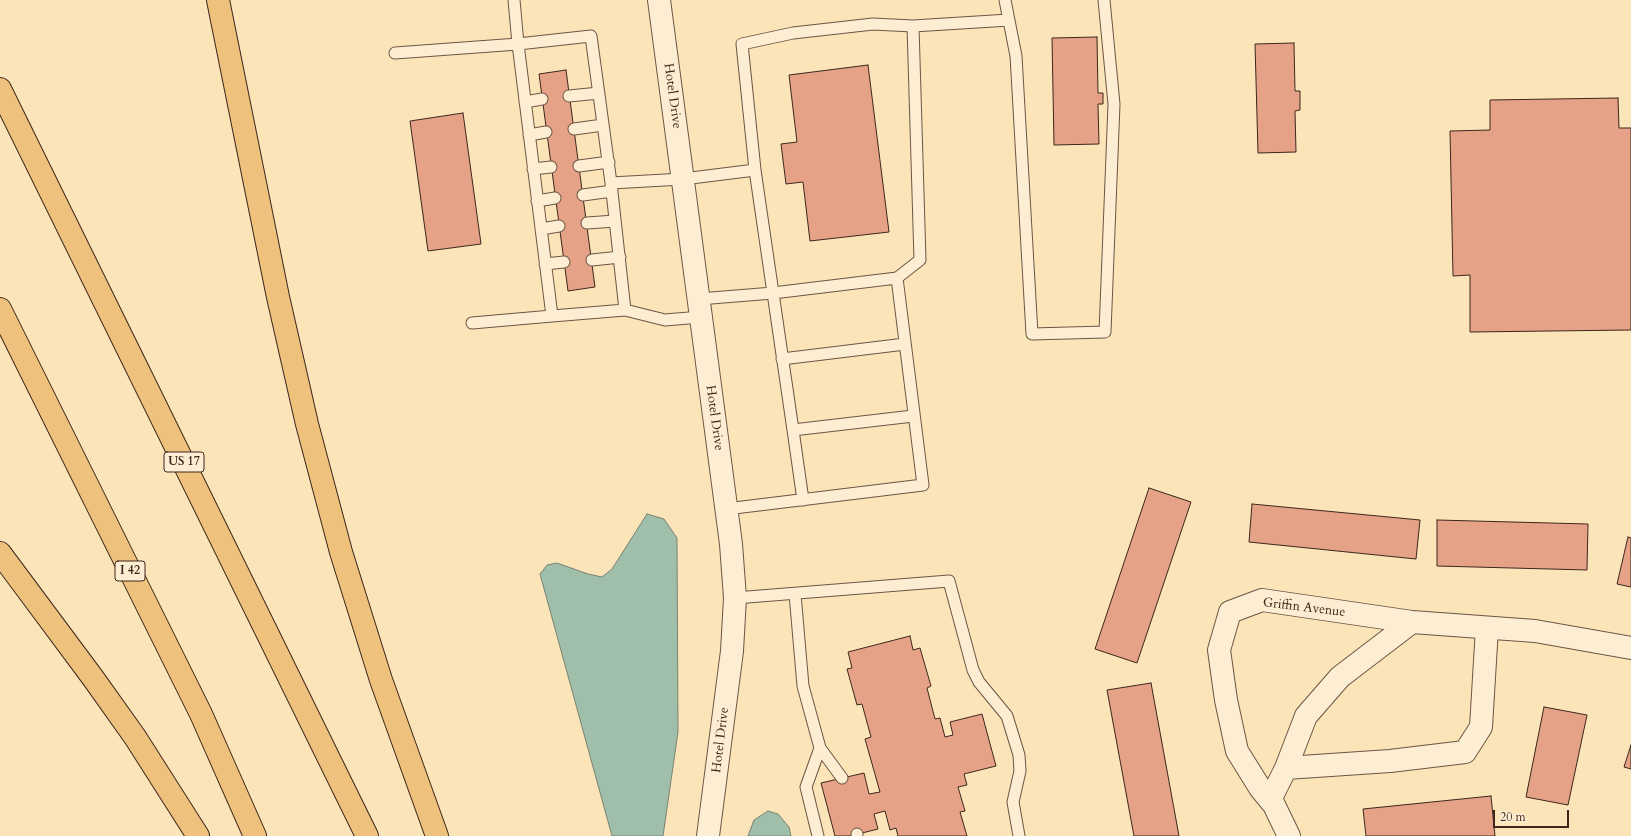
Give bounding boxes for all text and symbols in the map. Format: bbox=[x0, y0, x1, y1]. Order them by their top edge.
street label: Hotel Drive bbox=[660, 62, 684, 130]
street label: Hotel Drive bbox=[702, 384, 726, 452]
road number: US 17 bbox=[164, 452, 204, 472]
road number: I 42 bbox=[115, 561, 145, 581]
street label: Griffin Avenue bbox=[1262, 595, 1346, 621]
street label: Hotel Drive bbox=[709, 706, 733, 774]
scale bar bbox=[1495, 802, 1571, 828]
text: 20 m bbox=[1500, 809, 1526, 825]

